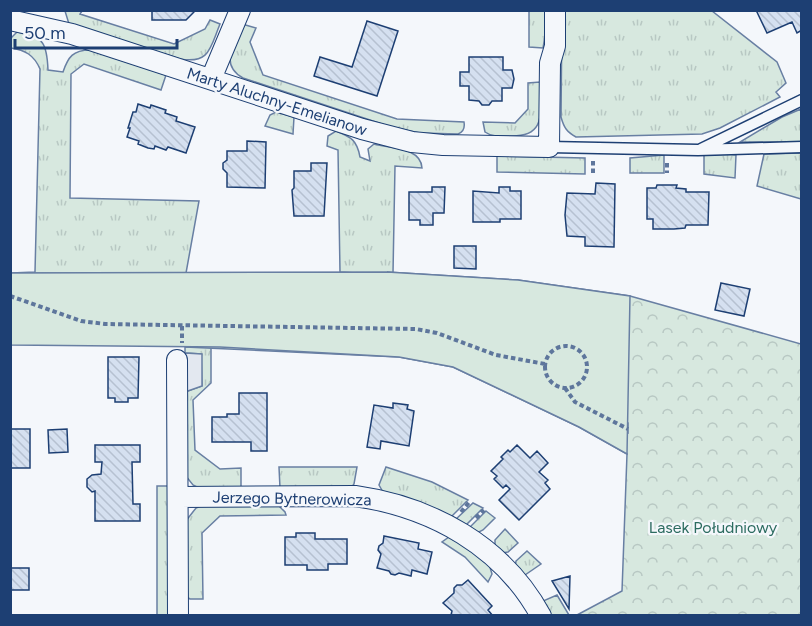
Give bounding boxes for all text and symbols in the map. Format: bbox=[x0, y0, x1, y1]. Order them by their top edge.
scale bar bbox=[15, 12, 177, 50]
text: 50 m bbox=[24, 22, 66, 44]
street label: Marty Aluchny-Emelianow bbox=[184, 63, 370, 140]
street label: Jerzego Bytnerowicza bbox=[212, 488, 372, 509]
park label: Lasek Południowy bbox=[649, 518, 778, 537]

